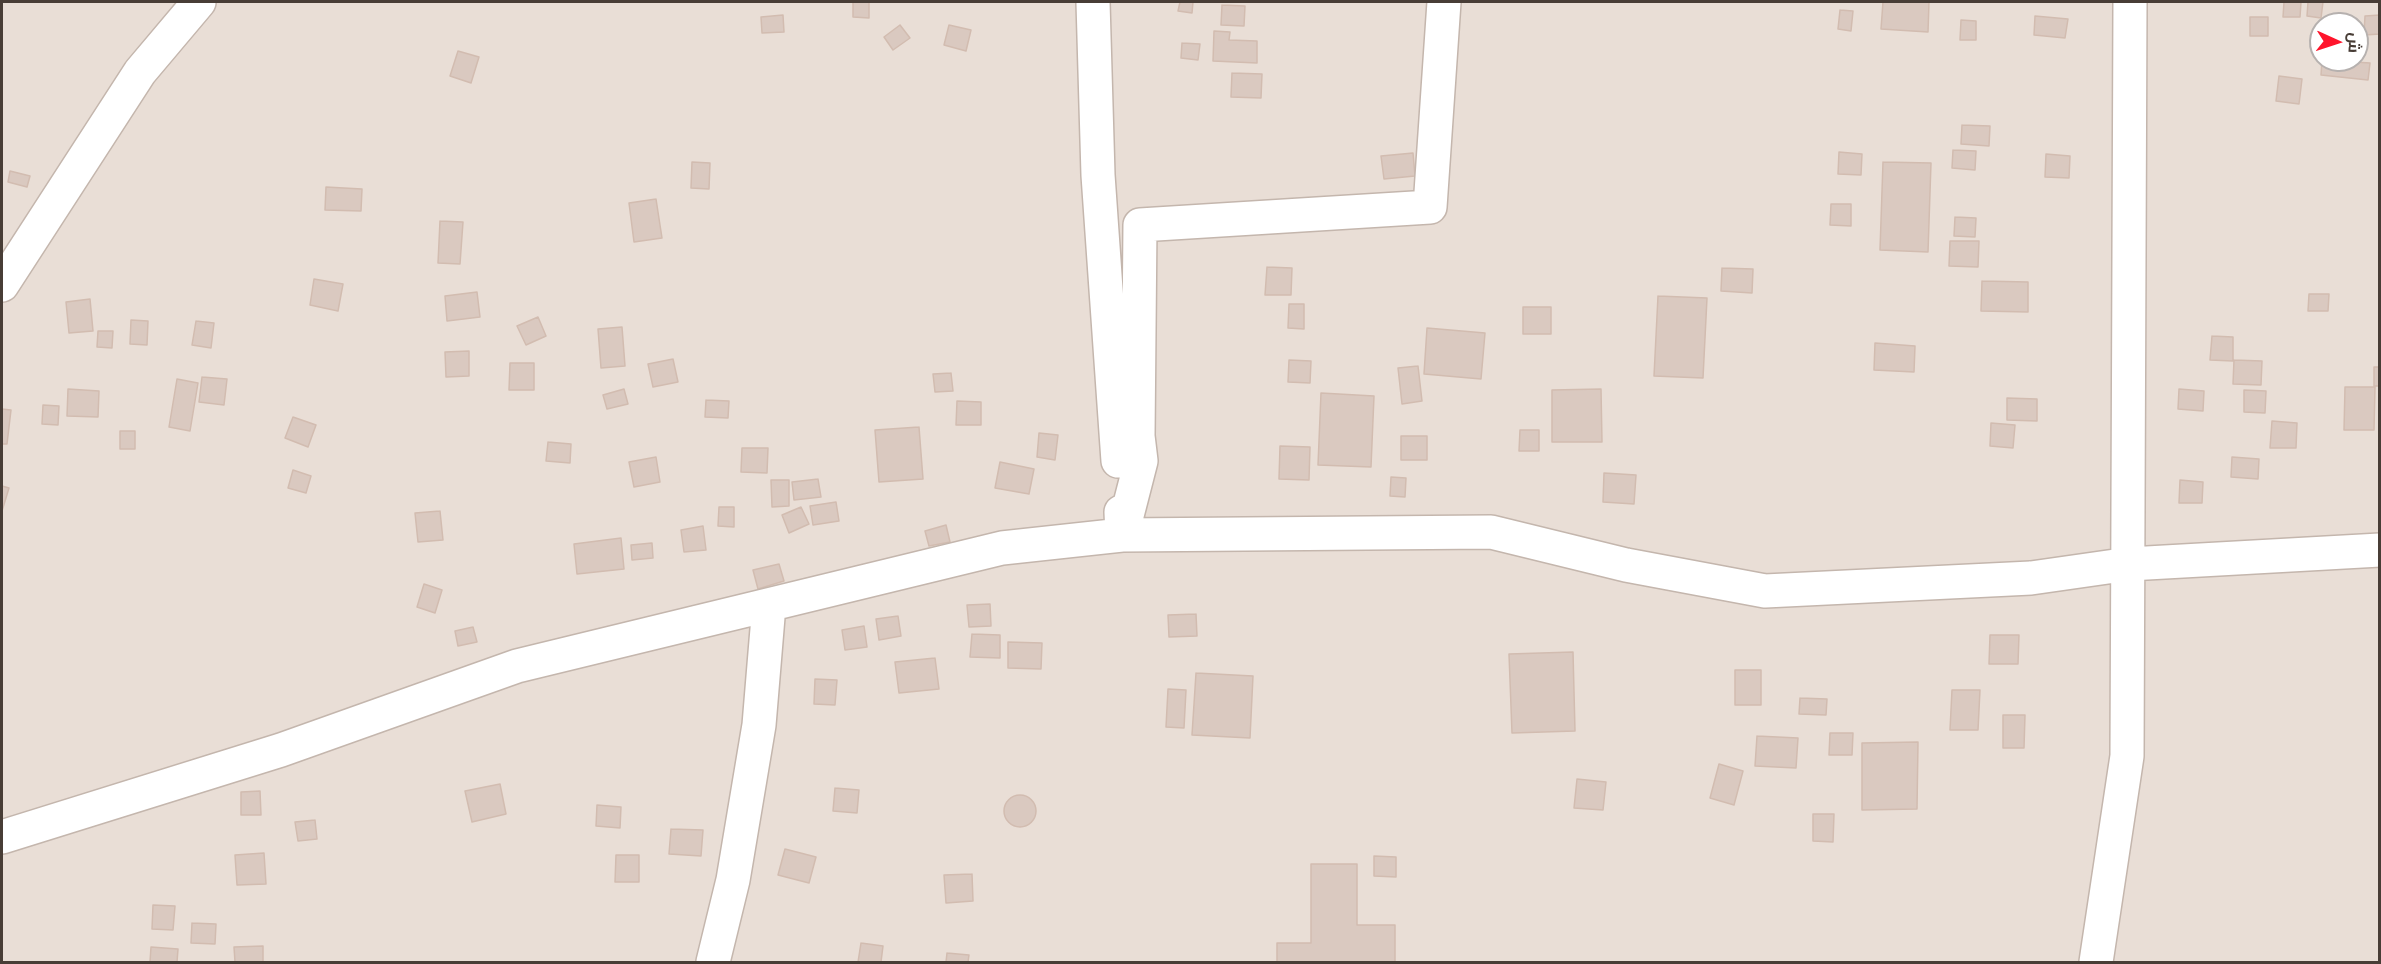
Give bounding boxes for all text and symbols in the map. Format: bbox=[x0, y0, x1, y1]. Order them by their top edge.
north arrow bbox=[2309, 12, 2369, 72]
text: ش bbox=[2343, 32, 2367, 54]

